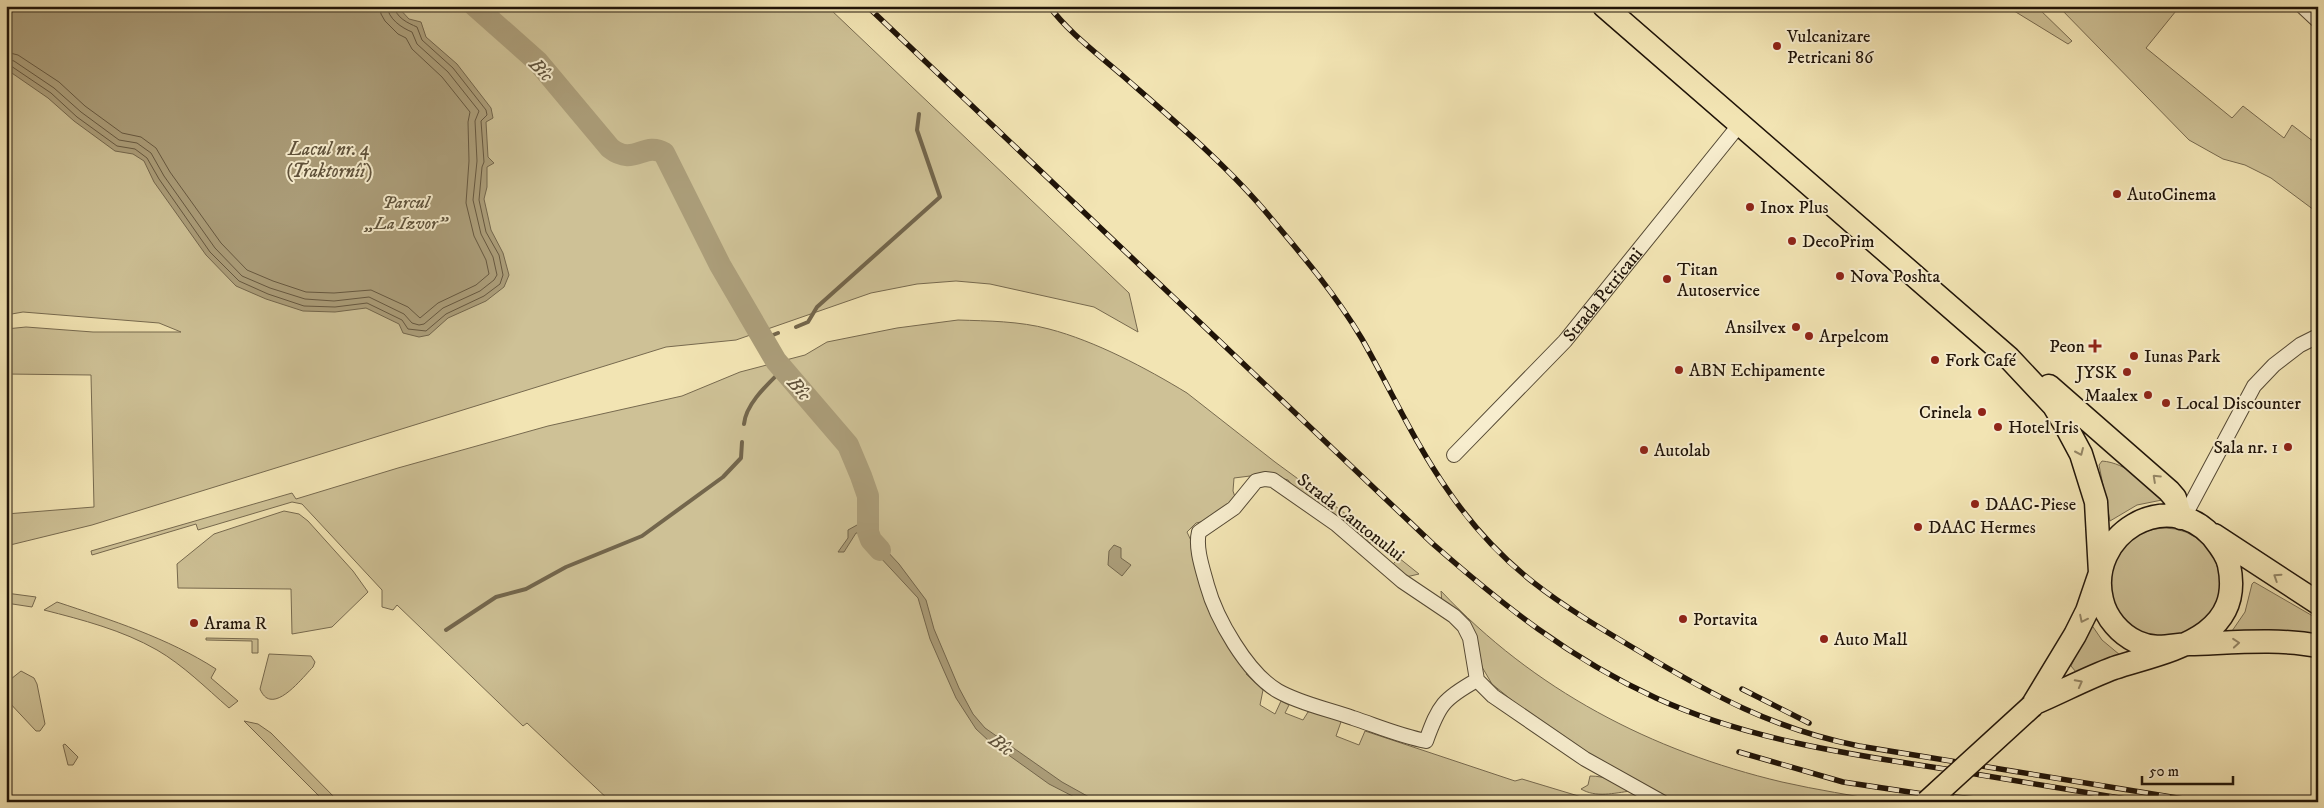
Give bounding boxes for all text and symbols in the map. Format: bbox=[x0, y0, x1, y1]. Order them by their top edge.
place label: Vulcanizare Petricani 86 bbox=[1786, 26, 1874, 69]
marker: Vulcanizare Petricani 86 bbox=[1771, 40, 1783, 52]
water label: Bîc bbox=[524, 53, 558, 88]
water label: Lacul nr. 4 (Traktornîi) bbox=[286, 138, 372, 183]
place label: AutoCinema bbox=[2127, 184, 2217, 206]
marker: AutoCinema bbox=[2111, 188, 2123, 200]
park label: Parcul „La Izvor” bbox=[363, 192, 449, 235]
place label: Inox Plus bbox=[1760, 197, 1829, 219]
marker: Inox Plus bbox=[1744, 201, 1756, 213]
place label: DecoPrim bbox=[1802, 231, 1874, 253]
marker: DecoPrim bbox=[1786, 235, 1798, 247]
street label: Strada Petricani bbox=[1559, 244, 1648, 346]
place label: Titan Autoservice bbox=[1677, 259, 1760, 302]
place label: Nova Poshta bbox=[1850, 266, 1941, 288]
marker: Nova Poshta bbox=[1834, 270, 1846, 282]
marker: Titan Autoservice bbox=[1661, 273, 1673, 285]
place label: Ansilvex bbox=[1725, 317, 1786, 339]
marker: Ansilvex bbox=[1790, 321, 1802, 333]
place label: Arpelcom bbox=[1819, 326, 1889, 348]
marker: Arpelcom bbox=[1803, 330, 1815, 342]
place label: Peon bbox=[2049, 336, 2086, 358]
marker: Peon bbox=[2089, 340, 2101, 352]
place label: Iunas Park bbox=[2144, 346, 2220, 368]
place label: Fork Café bbox=[1945, 350, 2017, 372]
marker: Iunas Park bbox=[2128, 350, 2140, 362]
marker: Fork Café bbox=[1929, 354, 1941, 366]
place label: ABN Echipamente bbox=[1689, 360, 1825, 382]
place label: JYSK bbox=[2074, 362, 2117, 384]
marker: ABN Echipamente bbox=[1673, 364, 1685, 376]
marker: JYSK bbox=[2121, 366, 2133, 378]
water label: Bîc bbox=[782, 372, 816, 407]
place label: Maalex bbox=[2085, 385, 2138, 407]
marker: Maalex bbox=[2142, 389, 2154, 401]
place label: Local Discounter bbox=[2176, 393, 2301, 415]
marker: Local Discounter bbox=[2160, 397, 2172, 409]
place label: Crinela bbox=[1919, 402, 1972, 424]
marker: Crinela bbox=[1976, 406, 1988, 418]
place label: Hotel Iris bbox=[2008, 417, 2079, 439]
marker: Hotel Iris bbox=[1992, 421, 2004, 433]
place label: Sala nr. 1 bbox=[2213, 437, 2278, 459]
place label: Autolab bbox=[1654, 440, 1710, 462]
marker: Sala nr. 1 bbox=[2282, 441, 2294, 453]
marker: Autolab bbox=[1638, 444, 1650, 456]
one-way arrow bbox=[2074, 447, 2084, 456]
street label: Strada Cantonului bbox=[1292, 469, 1408, 567]
one-way arrow bbox=[2152, 475, 2161, 484]
place label: DAAC-Piese bbox=[1985, 494, 2076, 516]
marker: DAAC-Piese bbox=[1969, 498, 1981, 510]
place label: DAAC Hermes bbox=[1928, 517, 2036, 539]
marker: DAAC Hermes bbox=[1912, 521, 1924, 533]
one-way arrow bbox=[2273, 574, 2282, 583]
place label: Portavita bbox=[1693, 609, 1758, 631]
place label: Arama R bbox=[204, 613, 267, 635]
marker: Portavita bbox=[1677, 613, 1689, 625]
one-way arrow bbox=[2079, 614, 2089, 623]
marker: Arama R bbox=[188, 617, 200, 629]
place label: Auto Mall bbox=[1834, 629, 1908, 651]
marker: Auto Mall bbox=[1818, 633, 1830, 645]
one-way arrow bbox=[2232, 638, 2240, 649]
one-way arrow bbox=[2074, 679, 2083, 689]
water label: Bîc bbox=[984, 728, 1019, 762]
scale bar bbox=[2142, 753, 2233, 785]
text: 50 m bbox=[2149, 762, 2179, 781]

